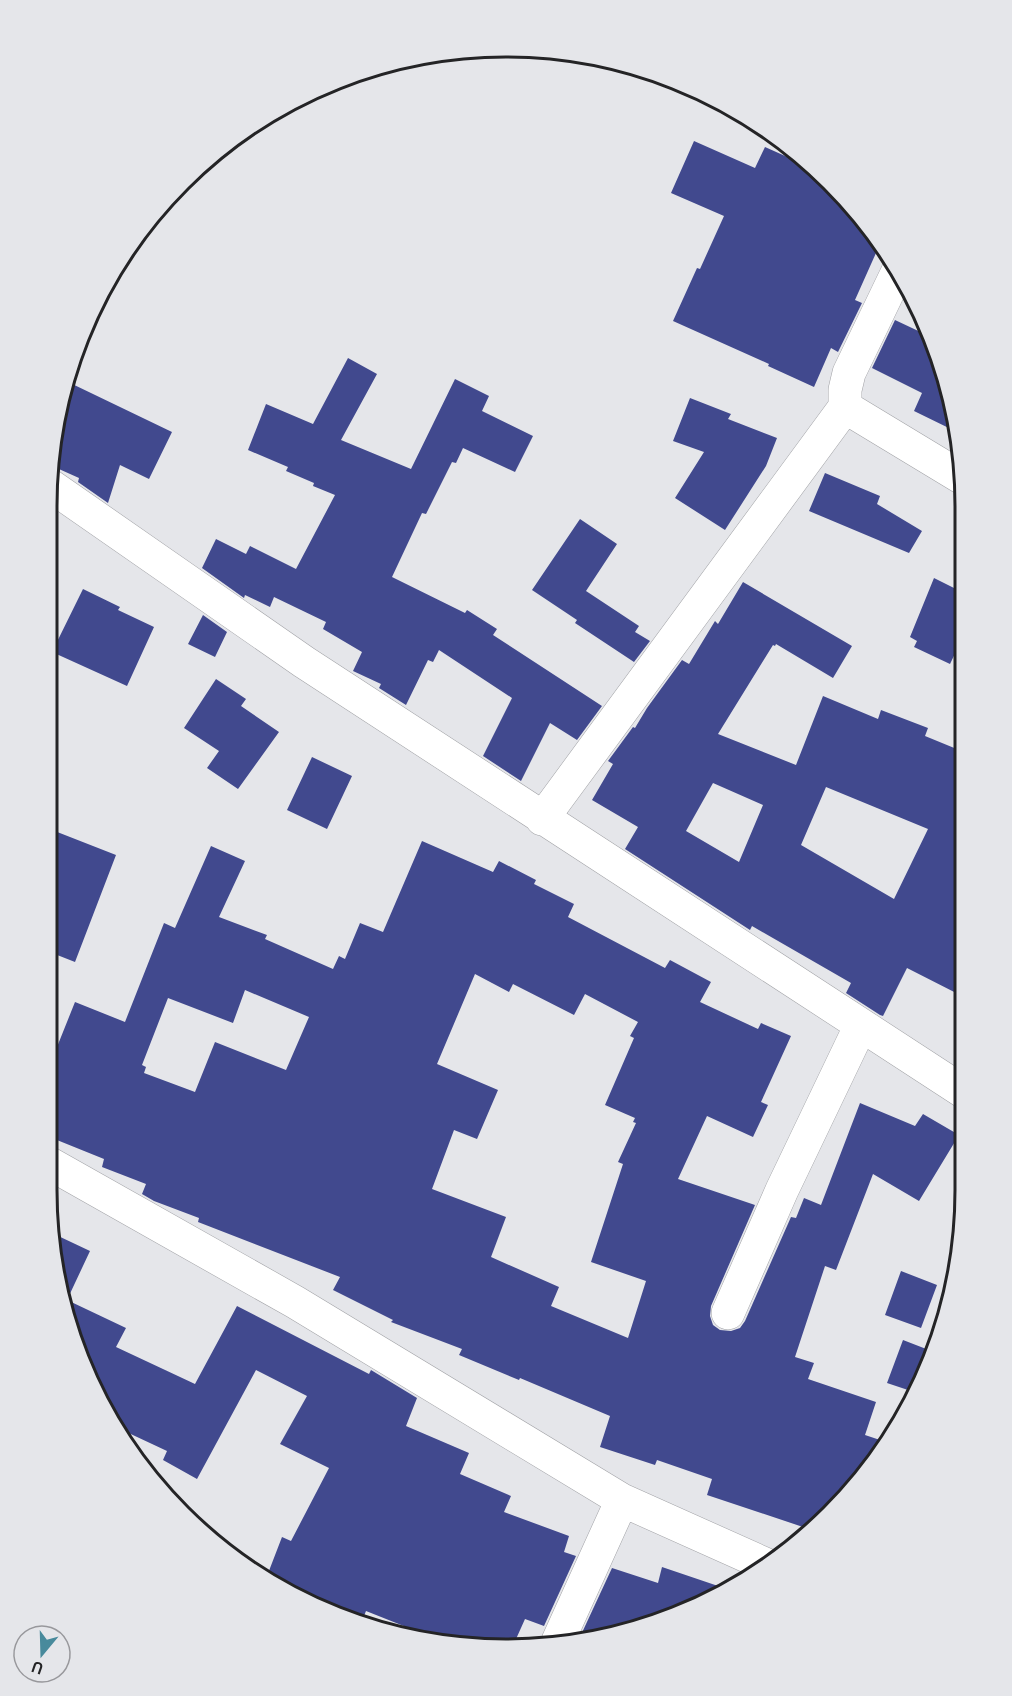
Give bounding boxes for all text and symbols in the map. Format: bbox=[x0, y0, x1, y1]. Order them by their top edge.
north arrow bbox=[12, 1624, 72, 1684]
text: U bbox=[29, 1656, 46, 1679]

